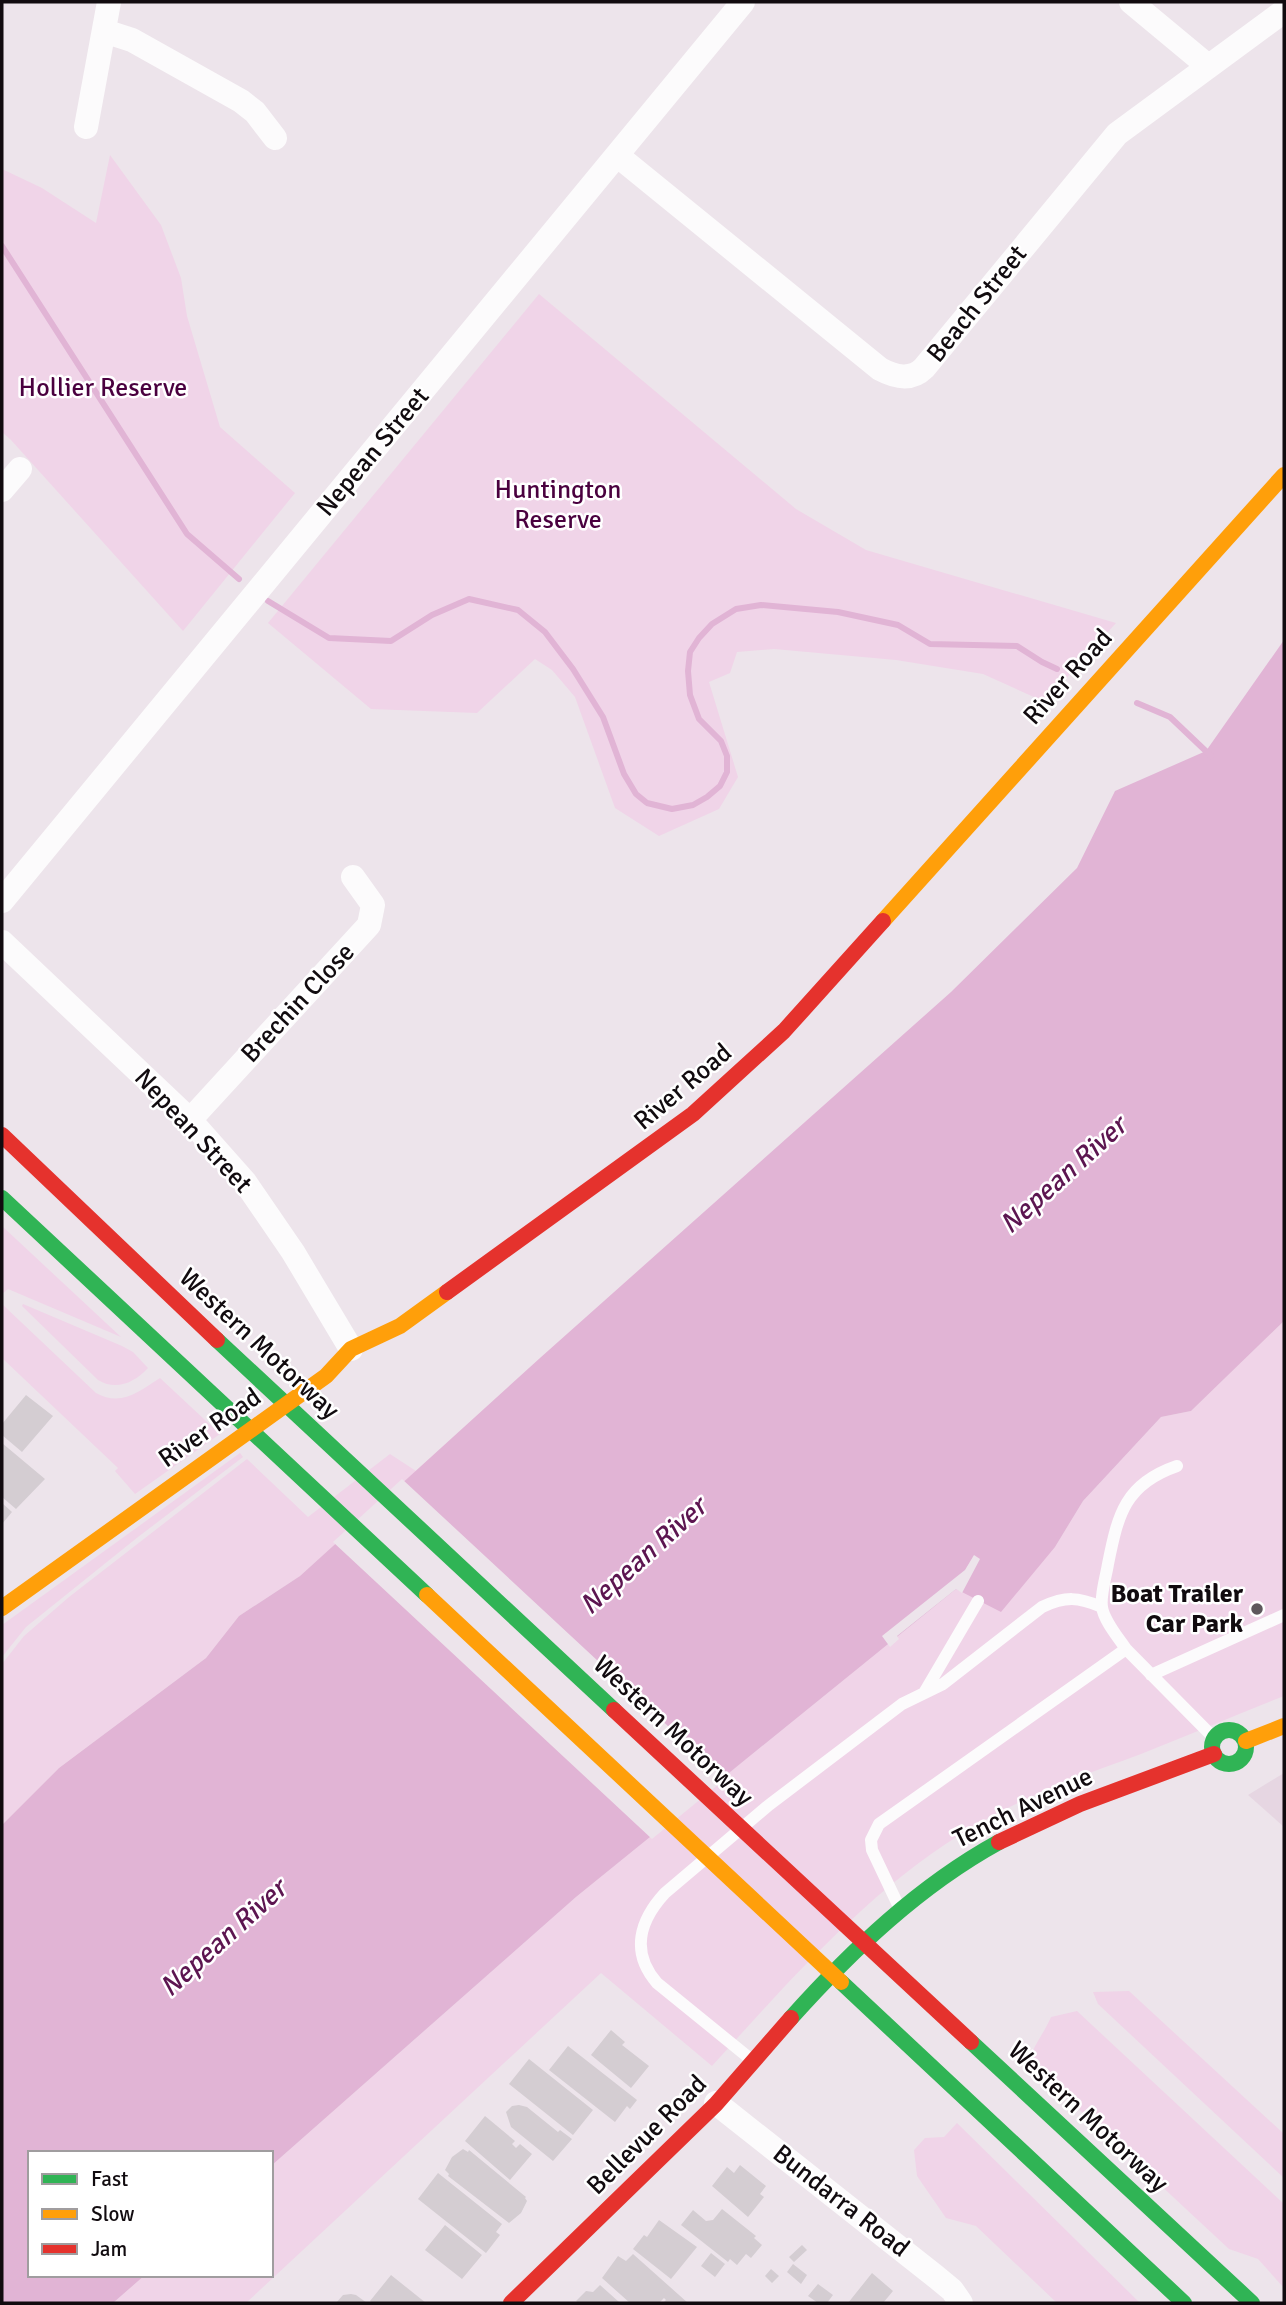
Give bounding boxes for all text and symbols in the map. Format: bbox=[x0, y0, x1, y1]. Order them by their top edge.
street label: Beach Street bbox=[920, 239, 1034, 369]
park label: Hollier Reserve bbox=[19, 372, 187, 404]
street label: Nepean Street bbox=[310, 381, 436, 523]
park label: Huntington Reserve bbox=[495, 474, 621, 536]
street label: River Road bbox=[1017, 623, 1119, 731]
street label: Brechin Close bbox=[235, 937, 361, 1069]
street label: River Road bbox=[628, 1037, 738, 1137]
street label: Nepean Street bbox=[127, 1062, 259, 1200]
water label: Nepean River bbox=[993, 1107, 1136, 1241]
street label: Western Motorway bbox=[172, 1262, 346, 1426]
street label: River Road bbox=[153, 1381, 267, 1475]
water label: Nepean River bbox=[573, 1488, 716, 1622]
place label: Boat Trailer Car Park bbox=[1110, 1578, 1244, 1640]
marker: Boat Trailer Car Park bbox=[1249, 1601, 1265, 1617]
street label: Western Motorway bbox=[586, 1649, 760, 1813]
street label: Tench Avenue bbox=[948, 1760, 1098, 1856]
water label: Nepean River bbox=[153, 1870, 296, 2004]
street label: Western Motorway bbox=[1001, 2035, 1175, 2199]
street label: Bellevue Road bbox=[580, 2068, 714, 2202]
street label: Bundarra Road bbox=[766, 2138, 916, 2264]
legend bbox=[28, 2151, 273, 2277]
text: Fast bbox=[91, 2166, 128, 2192]
text: Slow bbox=[91, 2201, 135, 2227]
text: Jam bbox=[91, 2236, 127, 2262]

